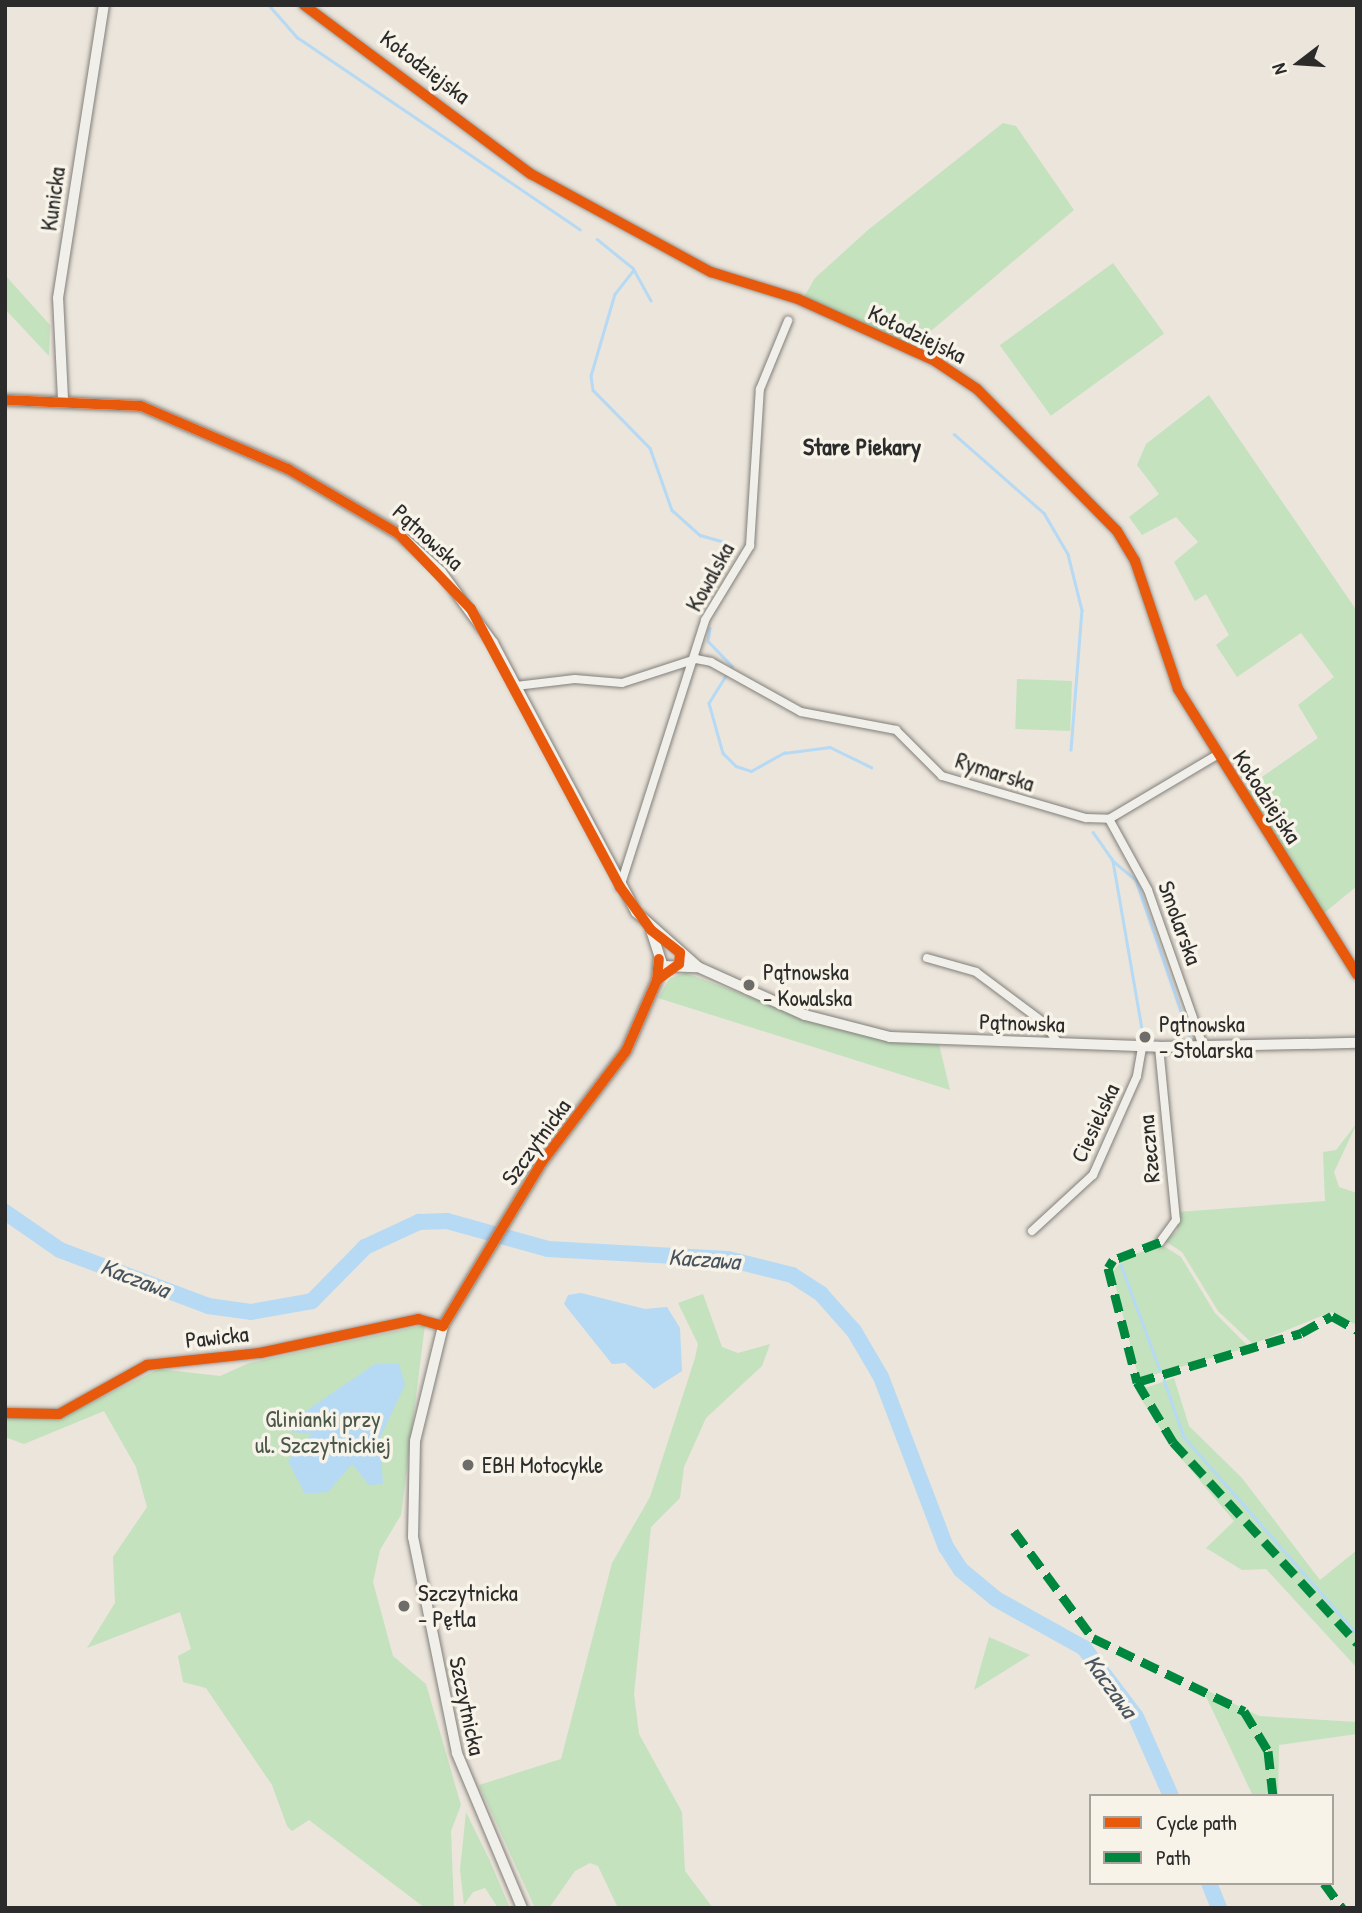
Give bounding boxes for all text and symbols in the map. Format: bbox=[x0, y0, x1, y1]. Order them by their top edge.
street label: Kołodziejska bbox=[375, 24, 475, 110]
north arrow bbox=[1264, 28, 1334, 98]
text: N bbox=[1265, 61, 1293, 78]
street label: Kunicka bbox=[35, 165, 71, 233]
street label: Kołodziejska bbox=[864, 299, 970, 369]
district label: Stare Piekary bbox=[803, 433, 921, 461]
street label: Pątnowska bbox=[387, 498, 469, 576]
street label: Kowalska bbox=[680, 538, 740, 616]
street label: Kołodziejska bbox=[1227, 745, 1307, 849]
street label: Rymarska bbox=[952, 746, 1038, 798]
street label: Smolarska bbox=[1152, 877, 1208, 969]
place label: Pątnowska - Kowalska bbox=[763, 958, 852, 1012]
marker: Pątnowska - Kowalska bbox=[741, 977, 757, 993]
street label: Pątnowska bbox=[979, 1008, 1065, 1038]
place label: Pątnowska - Stolarska bbox=[1159, 1010, 1253, 1064]
marker: Pątnowska - Stolarska bbox=[1137, 1029, 1153, 1045]
street label: Ciesielska bbox=[1065, 1079, 1125, 1167]
street label: Szczytnicka bbox=[495, 1094, 577, 1190]
street label: Rzeczna bbox=[1132, 1114, 1166, 1184]
water label: Kaczawa bbox=[667, 1242, 741, 1276]
water label: Kaczawa bbox=[96, 1252, 174, 1304]
street label: Pawicka bbox=[184, 1320, 250, 1354]
park label: Glinianki przy ul. Szczytnickiej bbox=[255, 1405, 391, 1459]
place label: EBH Motocykle bbox=[482, 1451, 603, 1479]
marker: EBH Motocykle bbox=[460, 1457, 476, 1473]
place label: Szczytnicka - Pętla bbox=[418, 1579, 518, 1633]
marker: Szczytnicka - Pętla bbox=[396, 1598, 412, 1614]
water label: Kaczawa bbox=[1078, 1649, 1144, 1723]
street label: Szczytnicka bbox=[443, 1654, 491, 1758]
legend bbox=[1089, 1794, 1334, 1885]
text: Cycle path bbox=[1156, 1808, 1237, 1837]
text: Path bbox=[1156, 1843, 1190, 1872]

